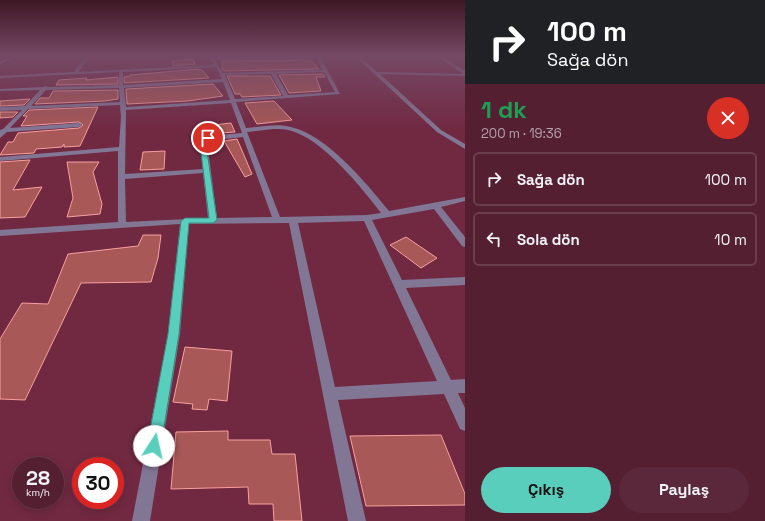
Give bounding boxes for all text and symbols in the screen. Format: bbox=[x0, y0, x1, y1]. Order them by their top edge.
text: 100 m bbox=[547, 13, 627, 49]
icon: right bbox=[481, 16, 533, 68]
text: Sağa dön bbox=[547, 48, 628, 71]
text: 1 dk bbox=[481, 94, 527, 125]
button: close bbox=[707, 97, 749, 139]
pin bbox=[191, 121, 225, 155]
text: 200 m · 19:36 bbox=[481, 125, 562, 142]
icon: arrive bbox=[197, 127, 219, 149]
icon: right bbox=[483, 168, 505, 190]
text: Sağa dön bbox=[517, 170, 585, 189]
text: 100 m bbox=[705, 170, 747, 189]
icon: left bbox=[483, 228, 505, 250]
text: Sola dön bbox=[517, 230, 580, 249]
text: 10 m bbox=[714, 230, 747, 249]
position arrow bbox=[133, 425, 175, 467]
speed limit sign: 30 bbox=[72, 457, 124, 509]
text: 28 bbox=[26, 465, 50, 491]
button: Çıkış bbox=[481, 467, 611, 513]
button: Paylaş bbox=[619, 467, 749, 513]
text: km/h bbox=[26, 486, 50, 499]

